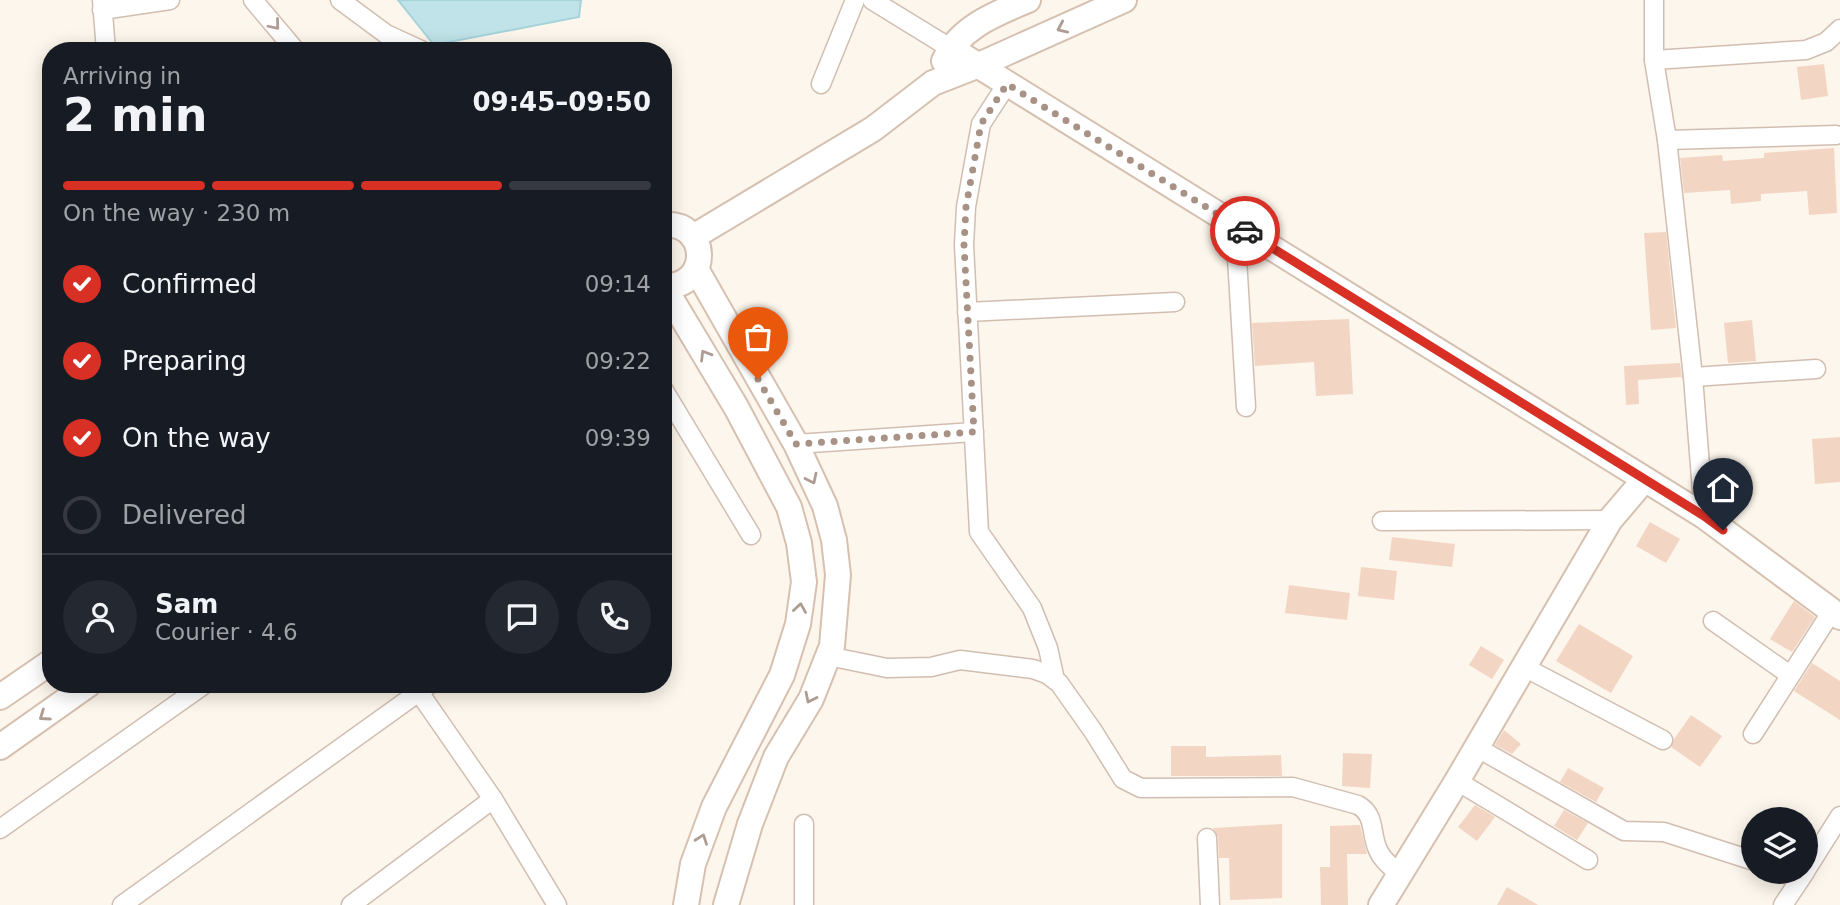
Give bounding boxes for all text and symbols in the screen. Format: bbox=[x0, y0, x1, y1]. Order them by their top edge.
one-way arrow bbox=[266, 18, 279, 30]
one-way arrow bbox=[1057, 20, 1069, 34]
text: Arriving in bbox=[63, 63, 181, 89]
text: 09:45–09:50 bbox=[472, 87, 651, 117]
text: 2 min bbox=[63, 88, 207, 142]
courier bbox=[1210, 196, 1280, 266]
text: On the way · 230 m bbox=[63, 200, 290, 226]
icon: car bbox=[1226, 212, 1264, 250]
icon: check bbox=[63, 265, 101, 303]
text: Confirmed bbox=[122, 269, 257, 299]
text: 09:14 bbox=[585, 271, 651, 297]
pin bbox=[728, 307, 788, 379]
icon: bag bbox=[739, 318, 777, 356]
icon: check bbox=[63, 342, 101, 380]
text: Preparing bbox=[122, 346, 247, 376]
text: 09:22 bbox=[585, 348, 651, 374]
one-way arrow bbox=[700, 350, 713, 363]
icon: check bbox=[63, 419, 101, 457]
text: On the way bbox=[122, 423, 271, 453]
text: 09:39 bbox=[585, 425, 651, 451]
pin bbox=[1693, 458, 1753, 530]
icon: home bbox=[1704, 469, 1742, 507]
one-way arrow bbox=[804, 472, 818, 484]
text: Delivered bbox=[122, 500, 246, 530]
button: person bbox=[63, 580, 137, 654]
button: chat bbox=[485, 580, 559, 654]
button: phone bbox=[577, 580, 651, 654]
text: Sam bbox=[155, 589, 218, 619]
one-way arrow bbox=[792, 602, 807, 614]
text: Courier · 4.6 bbox=[155, 619, 298, 645]
one-way arrow bbox=[805, 691, 819, 703]
one-way arrow bbox=[39, 708, 52, 720]
map controls bbox=[1741, 807, 1818, 884]
button: layers bbox=[1741, 807, 1818, 884]
one-way arrow bbox=[694, 833, 708, 845]

